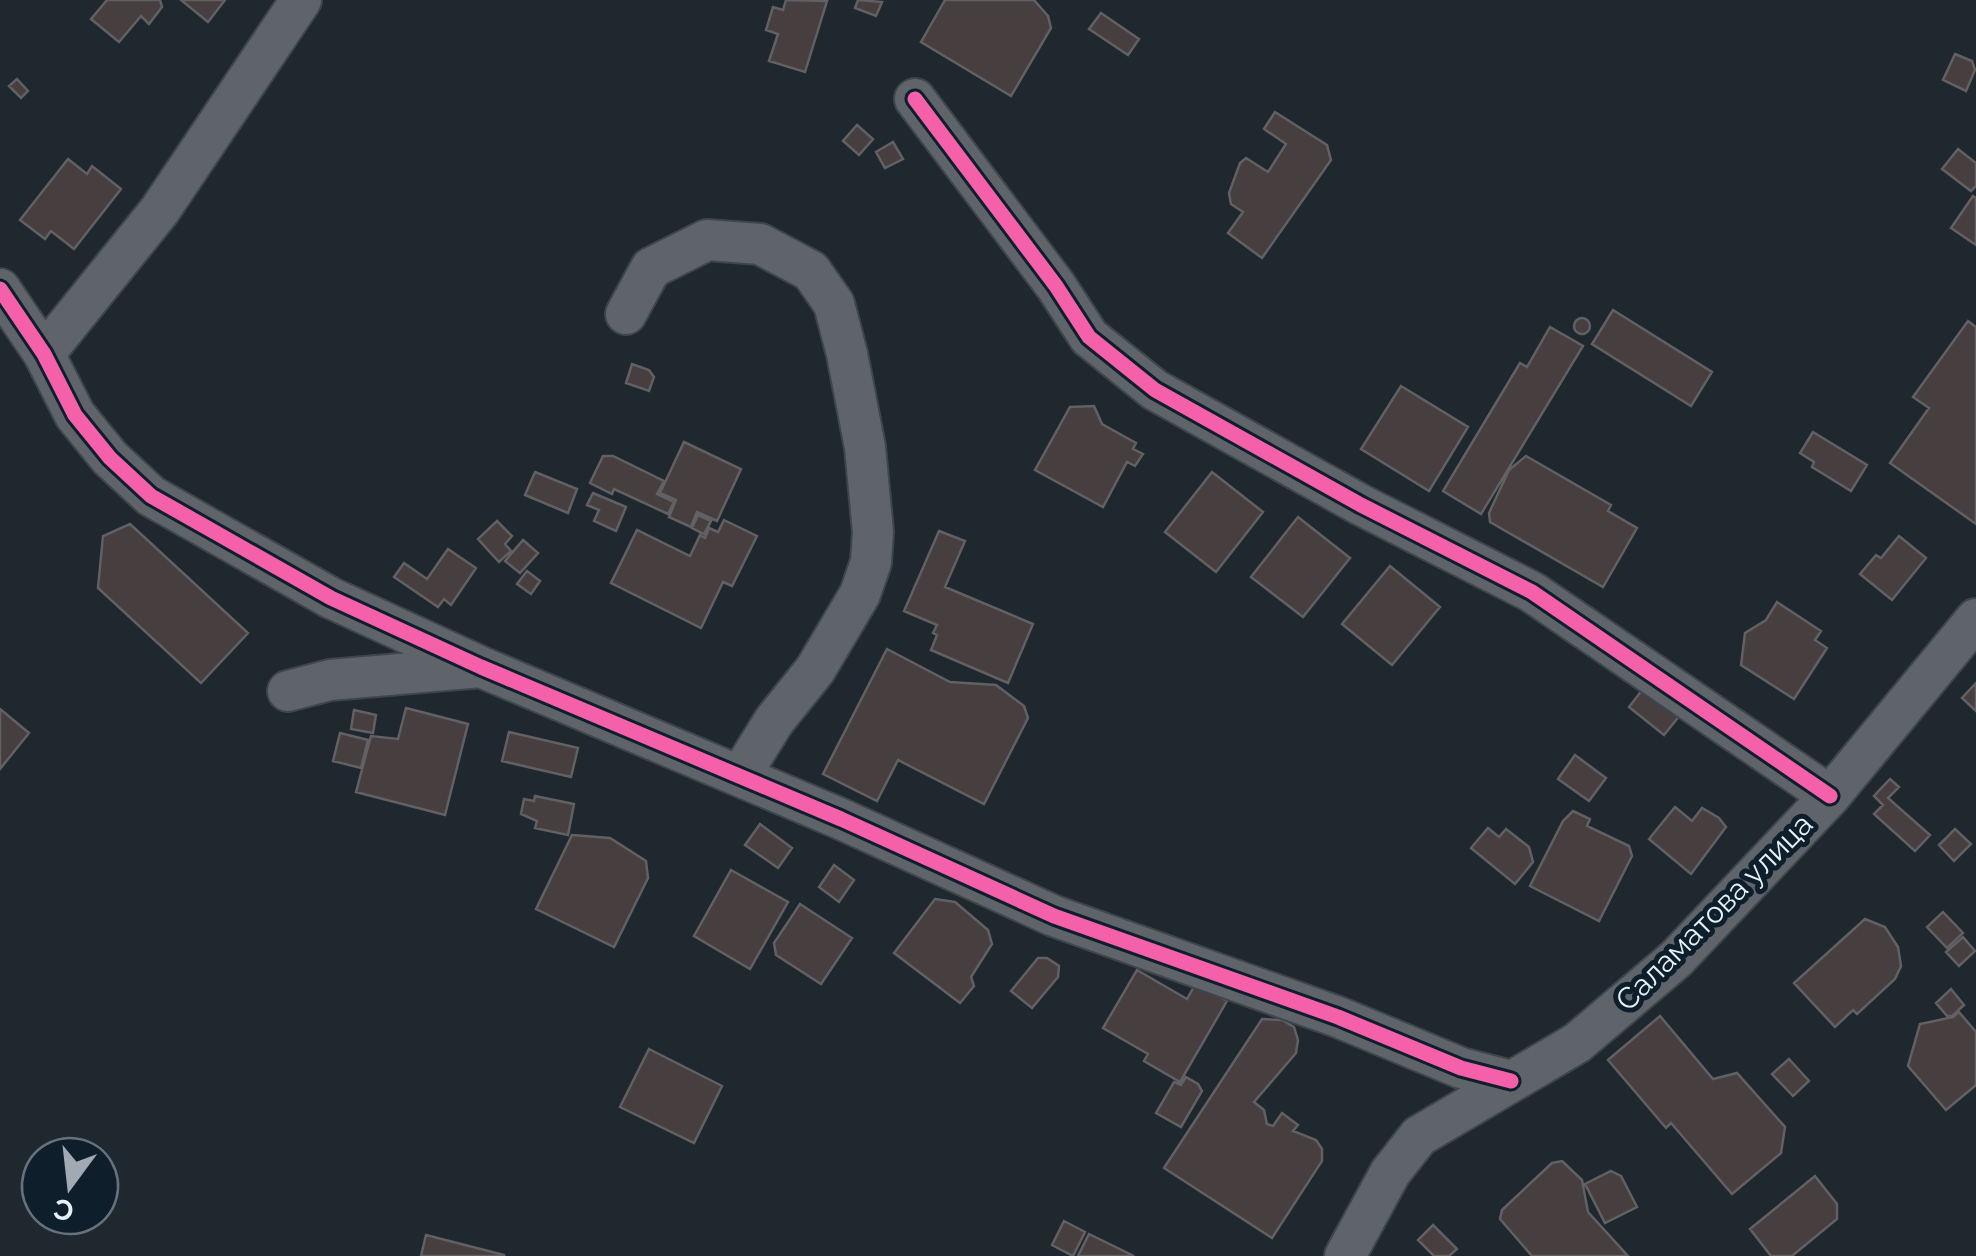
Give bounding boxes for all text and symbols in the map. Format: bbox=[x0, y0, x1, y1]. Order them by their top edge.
street label: Саламатова улица bbox=[1608, 806, 1820, 1018]
north arrow bbox=[20, 1136, 120, 1236]
text: С bbox=[50, 1191, 77, 1228]

